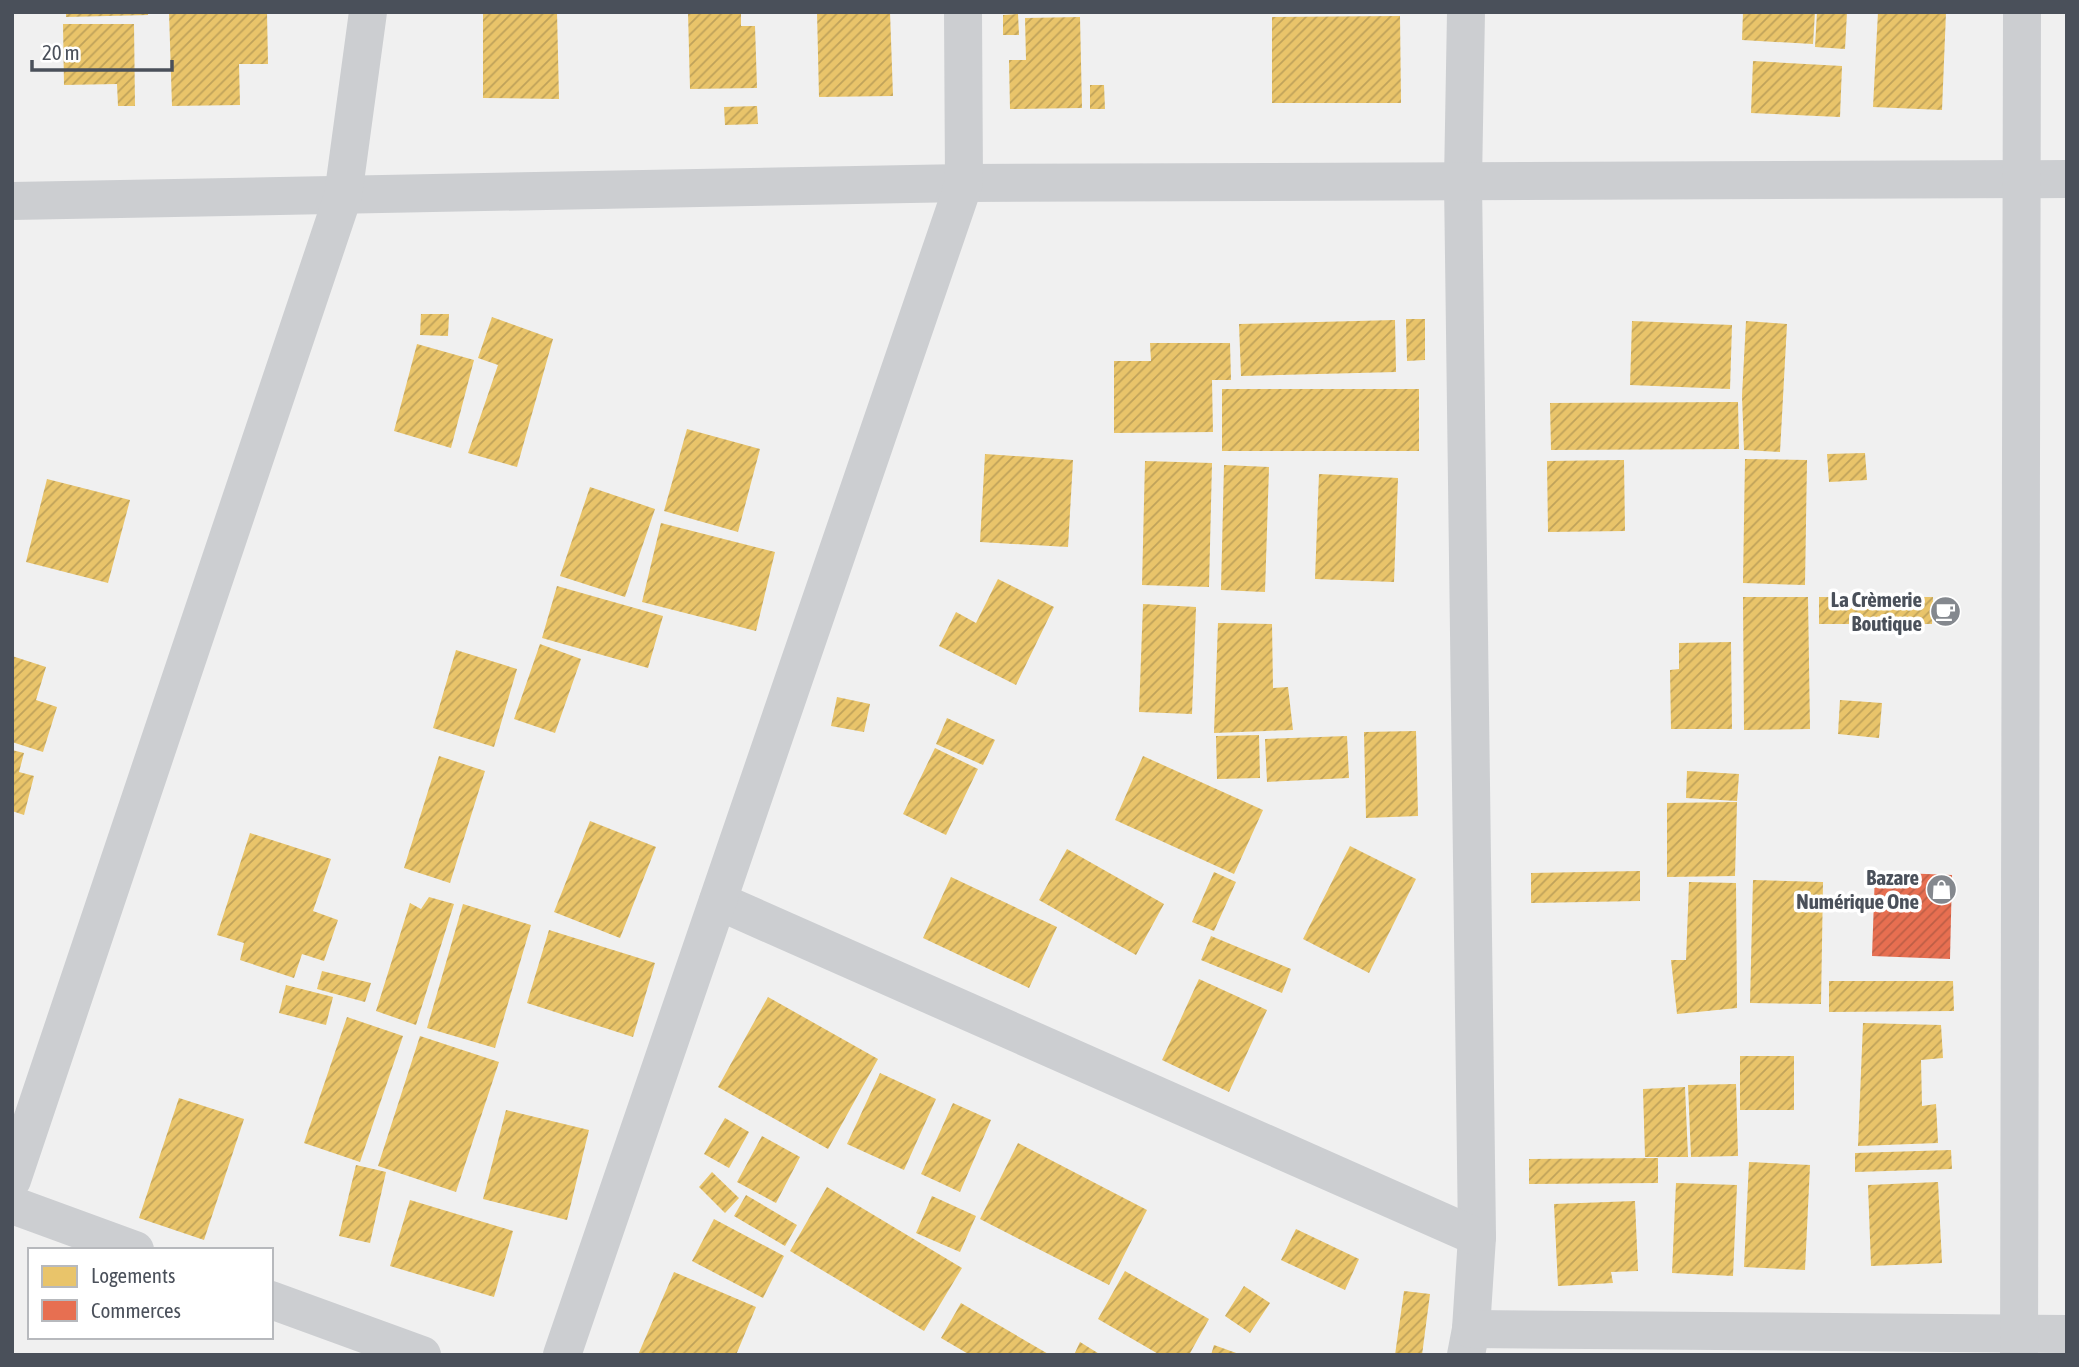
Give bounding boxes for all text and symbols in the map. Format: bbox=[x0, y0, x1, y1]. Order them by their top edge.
scale bar bbox=[32, 28, 172, 72]
text: 20 m bbox=[42, 40, 80, 64]
place label: La Crèmerie Boutique bbox=[1831, 587, 1922, 635]
cafe icon: La Crèmerie Boutique bbox=[1928, 595, 1962, 629]
place label: Bazare Numérique One bbox=[1796, 865, 1919, 913]
shop icon: Bazare Numérique One bbox=[1925, 873, 1959, 907]
legend bbox=[28, 1248, 273, 1339]
text: Logements bbox=[91, 1263, 175, 1287]
text: Commerces bbox=[91, 1298, 181, 1322]

